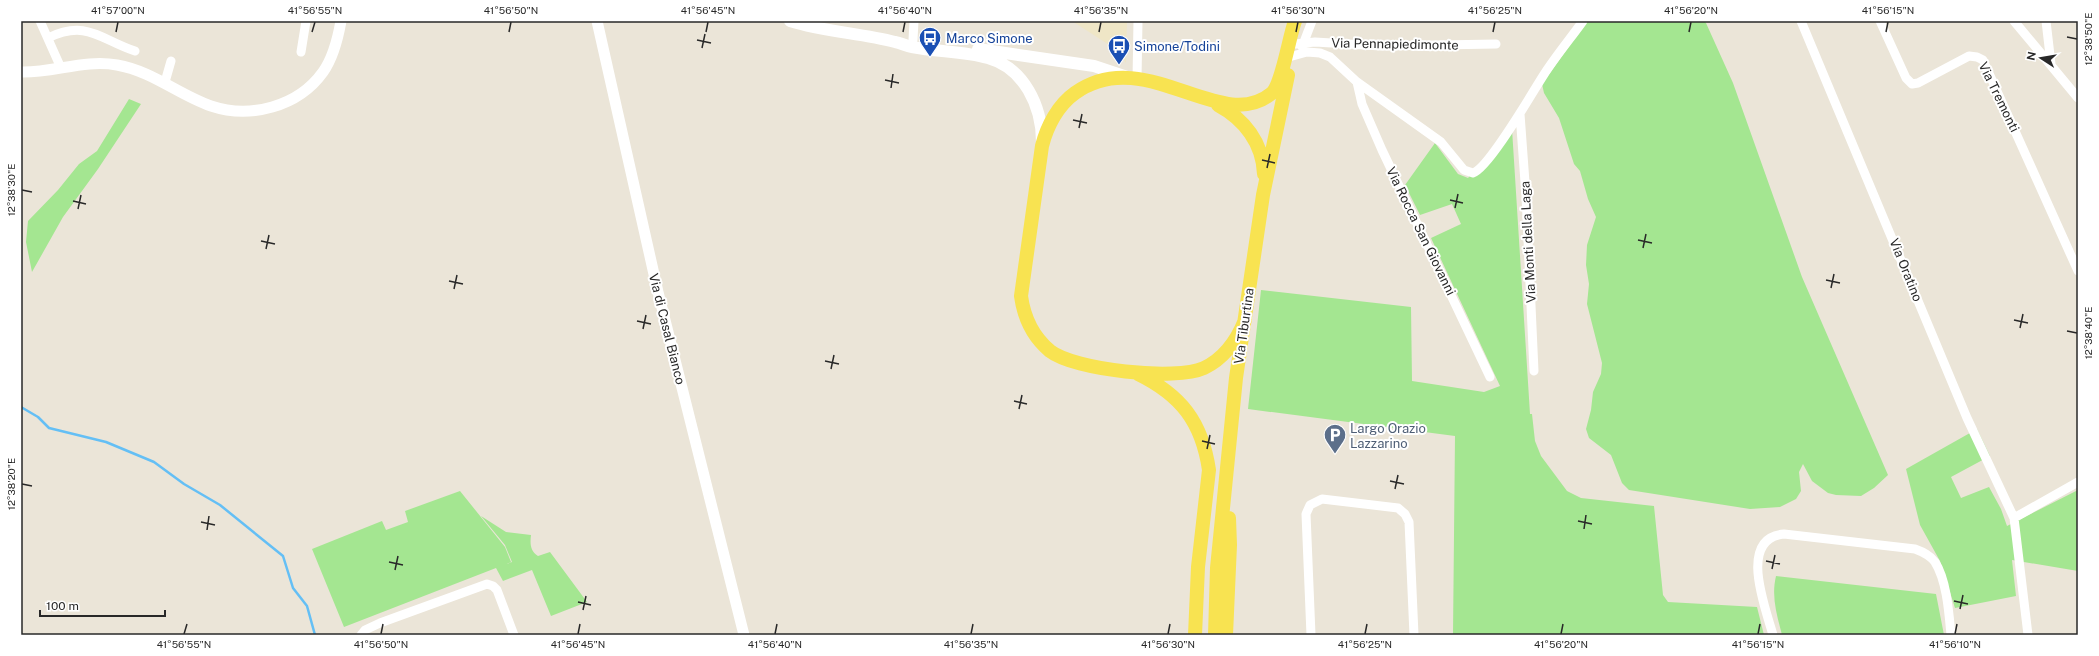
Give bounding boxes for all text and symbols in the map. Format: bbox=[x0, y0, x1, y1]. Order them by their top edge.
text: 41°57'00"N bbox=[91, 4, 145, 16]
text: 41°56'55"N bbox=[288, 4, 342, 16]
text: 41°56'50"N bbox=[484, 4, 538, 16]
text: 41°56'45"N bbox=[681, 4, 735, 16]
text: 41°56'40"N bbox=[878, 4, 932, 16]
text: 41°56'35"N bbox=[1074, 4, 1128, 16]
text: 41°56'30"N bbox=[1271, 4, 1325, 16]
text: 41°56'25"N bbox=[1468, 4, 1522, 16]
text: 41°56'20"N bbox=[1664, 4, 1718, 16]
text: 41°56'15"N bbox=[1862, 4, 1914, 16]
text: 12°38'50"E bbox=[2082, 13, 2094, 65]
bus stop icon: Marco Simone bbox=[917, 25, 943, 58]
place label: Marco Simone bbox=[946, 31, 1033, 46]
bus stop icon: Simone/Todini bbox=[1106, 33, 1132, 66]
street label: Via Pennapiedimonte bbox=[1331, 35, 1459, 53]
north arrow bbox=[2021, 38, 2061, 78]
place label: Simone/Todini bbox=[1134, 39, 1220, 54]
text: N bbox=[2024, 50, 2038, 61]
street label: Via Tremonti bbox=[1976, 60, 2022, 134]
text: 12°38'30"E bbox=[5, 164, 17, 216]
street label: Via Rocca San Giovanni bbox=[1383, 164, 1459, 298]
street label: Via Monti della Laga bbox=[1517, 181, 1539, 303]
street label: Via Oratino bbox=[1887, 236, 1925, 304]
street label: Via di Casal Bianco bbox=[646, 272, 688, 386]
street label: Via Tiburtina bbox=[1231, 287, 1257, 365]
text: 12°38'40"E bbox=[2082, 307, 2094, 359]
place label: Largo Orazio Lazzarino bbox=[1350, 421, 1426, 451]
parking icon: Largo Orazio Lazzarino bbox=[1322, 422, 1348, 455]
text: 12°38'20"E bbox=[5, 458, 17, 510]
scale bar bbox=[40, 592, 165, 618]
text: 100 m bbox=[46, 599, 79, 613]
text: 41°56'55"N bbox=[157, 638, 211, 650]
text: 41°56'50"N bbox=[354, 638, 408, 650]
text: 41°56'45"N bbox=[551, 638, 605, 650]
text: 41°56'40"N bbox=[748, 638, 802, 650]
text: 41°56'35"N bbox=[944, 638, 998, 650]
text: 41°56'30"N bbox=[1141, 638, 1195, 650]
text: 41°56'25"N bbox=[1338, 638, 1392, 650]
text: 41°56'20"N bbox=[1534, 638, 1588, 650]
text: 41°56'15"N bbox=[1732, 638, 1784, 650]
text: 41°56'10"N bbox=[1929, 638, 1981, 650]

